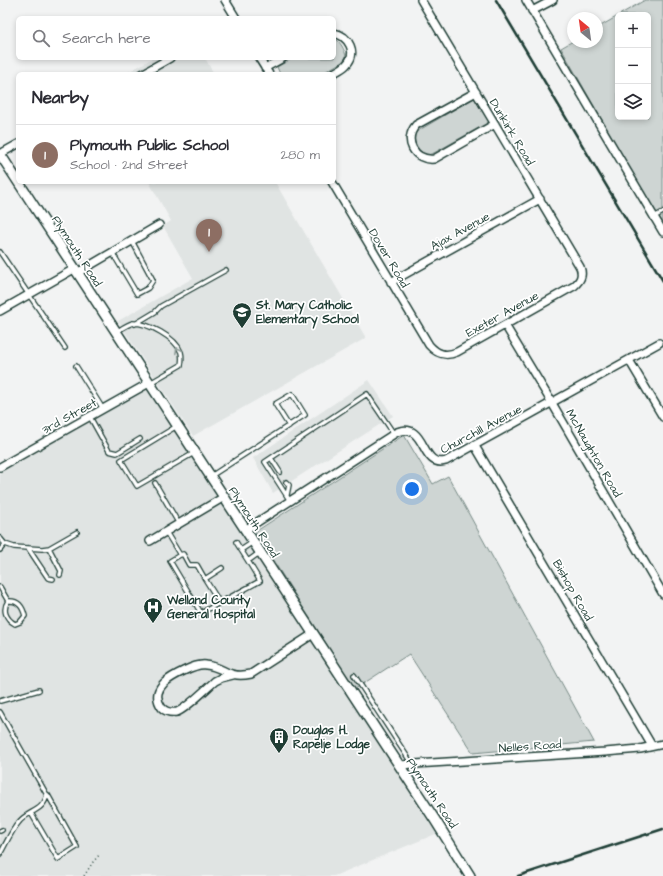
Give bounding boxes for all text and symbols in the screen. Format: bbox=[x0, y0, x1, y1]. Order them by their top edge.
north arrow bbox=[567, 12, 603, 48]
map controls bbox=[615, 12, 651, 120]
button: + bbox=[615, 12, 651, 48]
search box bbox=[16, 16, 336, 60]
icon: search bbox=[30, 27, 52, 49]
text: Search here bbox=[62, 28, 151, 49]
button: − bbox=[615, 48, 651, 84]
button: layers bbox=[615, 84, 651, 120]
text: Nearby bbox=[32, 86, 89, 110]
street label: Dunkirk Road bbox=[485, 96, 538, 169]
text: Plymouth Public School bbox=[70, 135, 229, 156]
text: 1 bbox=[44, 146, 46, 164]
text: 280 m bbox=[281, 146, 320, 164]
text: School · 2nd Street bbox=[70, 156, 188, 174]
street label: Ajax Avenue bbox=[428, 208, 493, 255]
street label: Plymouth Road bbox=[46, 212, 106, 291]
pin: 1 bbox=[196, 219, 222, 252]
street label: Dover Road bbox=[364, 225, 413, 291]
street label: Exeter Avenue bbox=[463, 287, 542, 342]
place label: St. Mary Catholic Elementary School bbox=[255, 297, 359, 329]
school or university icon: St. Mary Catholic Elementary School bbox=[231, 301, 253, 329]
one-way arrow bbox=[175, 347, 183, 354]
street label: 3rd Street bbox=[39, 394, 100, 439]
street label: Churchill Avenue bbox=[437, 401, 525, 458]
street label: McNaughton Road bbox=[561, 406, 626, 501]
your location bbox=[402, 479, 422, 499]
street label: Plymouth Road bbox=[223, 483, 283, 562]
street label: Bishop Road bbox=[548, 557, 597, 624]
place label: Welland County General Hospital bbox=[166, 592, 255, 624]
hospital icon: Welland County General Hospital bbox=[142, 596, 164, 624]
place label: Douglas H. Rapelje Lodge bbox=[293, 722, 371, 755]
building icon: Douglas H. Rapelje Lodge bbox=[268, 726, 290, 754]
street label: Nelles Road bbox=[498, 736, 562, 757]
street label: Plymouth Road bbox=[401, 755, 461, 832]

